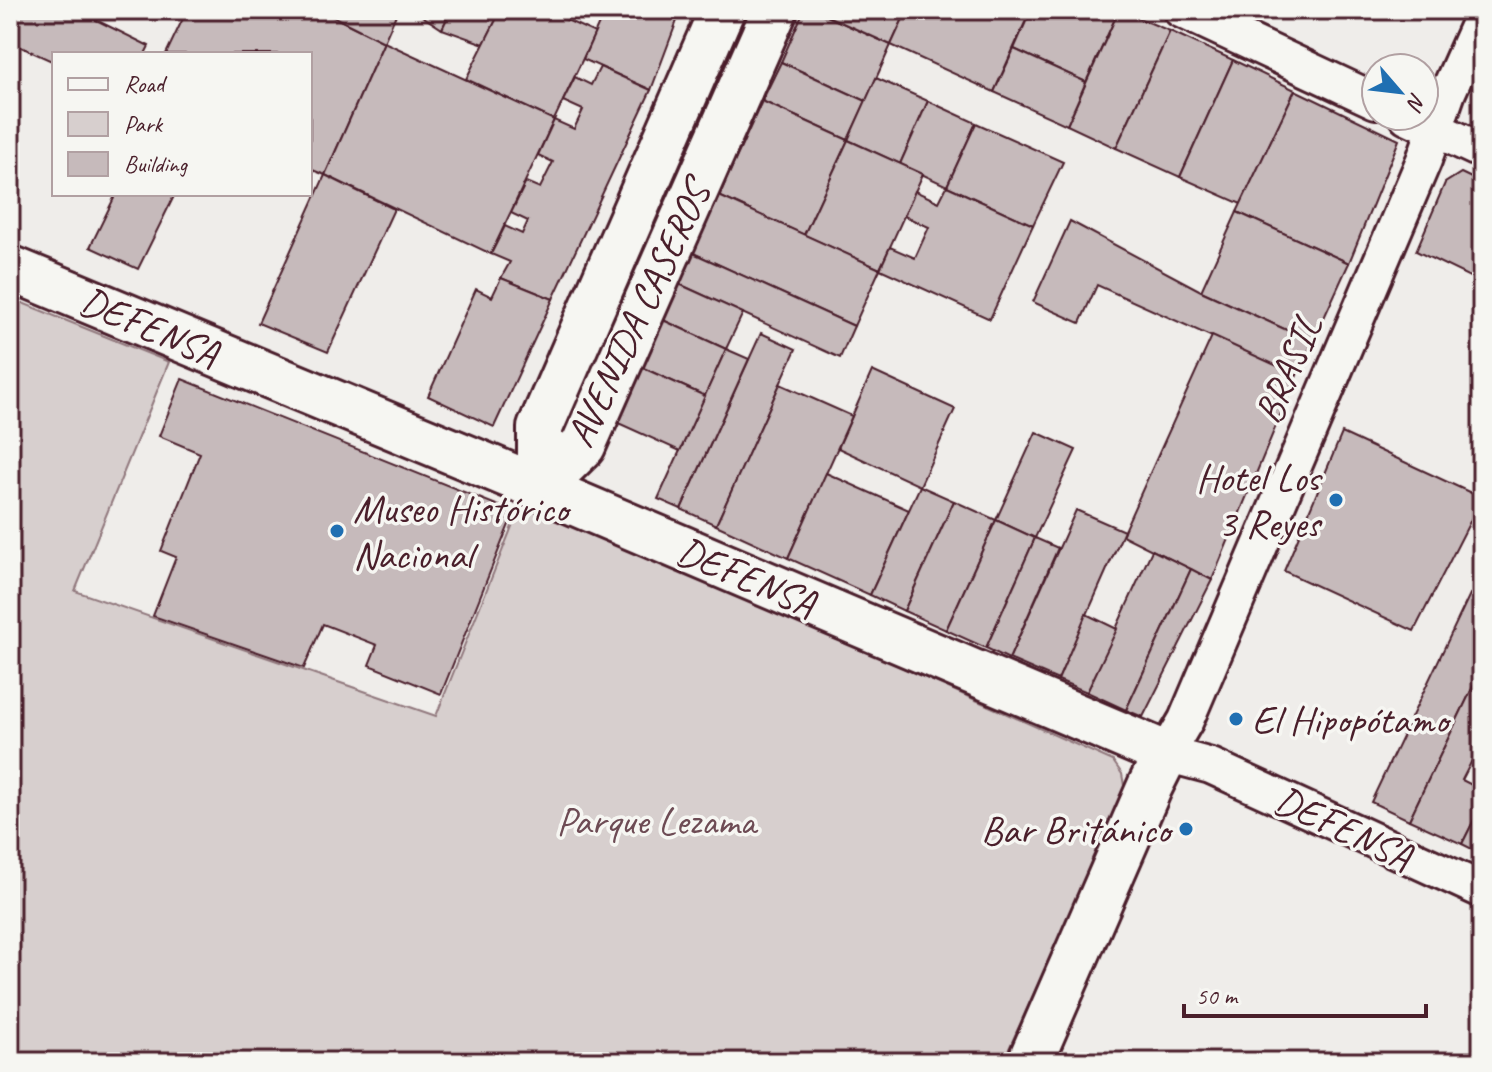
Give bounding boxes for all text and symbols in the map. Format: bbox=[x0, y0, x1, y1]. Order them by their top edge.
legend bbox=[52, 52, 312, 196]
north arrow bbox=[1360, 52, 1440, 132]
text: Road bbox=[124, 69, 168, 99]
text: N bbox=[1400, 88, 1432, 116]
text: Park bbox=[124, 109, 164, 139]
text: Building bbox=[124, 149, 189, 179]
street label: AVENIDA CASEROS bbox=[555, 167, 724, 455]
street label: DEFENSA bbox=[73, 275, 227, 379]
street label: BRASIL bbox=[1243, 307, 1333, 431]
place label: Hotel Los 3 Reyes bbox=[1196, 453, 1323, 549]
place label: Museo Histórico Nacional bbox=[353, 484, 572, 580]
marker: Hotel Los 3 Reyes bbox=[1327, 491, 1345, 509]
marker: Museo Histórico Nacional bbox=[328, 522, 346, 540]
street label: DEFENSA bbox=[670, 525, 824, 629]
place label: El Hipopótamo bbox=[1252, 695, 1452, 745]
marker: El Hipopótamo bbox=[1227, 710, 1245, 728]
street label: DEFENSA bbox=[1267, 774, 1421, 882]
park label: Parque Lezama bbox=[557, 796, 759, 846]
place label: Bar Británico bbox=[981, 805, 1174, 855]
marker: Bar Británico bbox=[1177, 820, 1195, 838]
scale bar bbox=[1184, 968, 1426, 1018]
text: 50 m bbox=[1196, 981, 1239, 1011]

